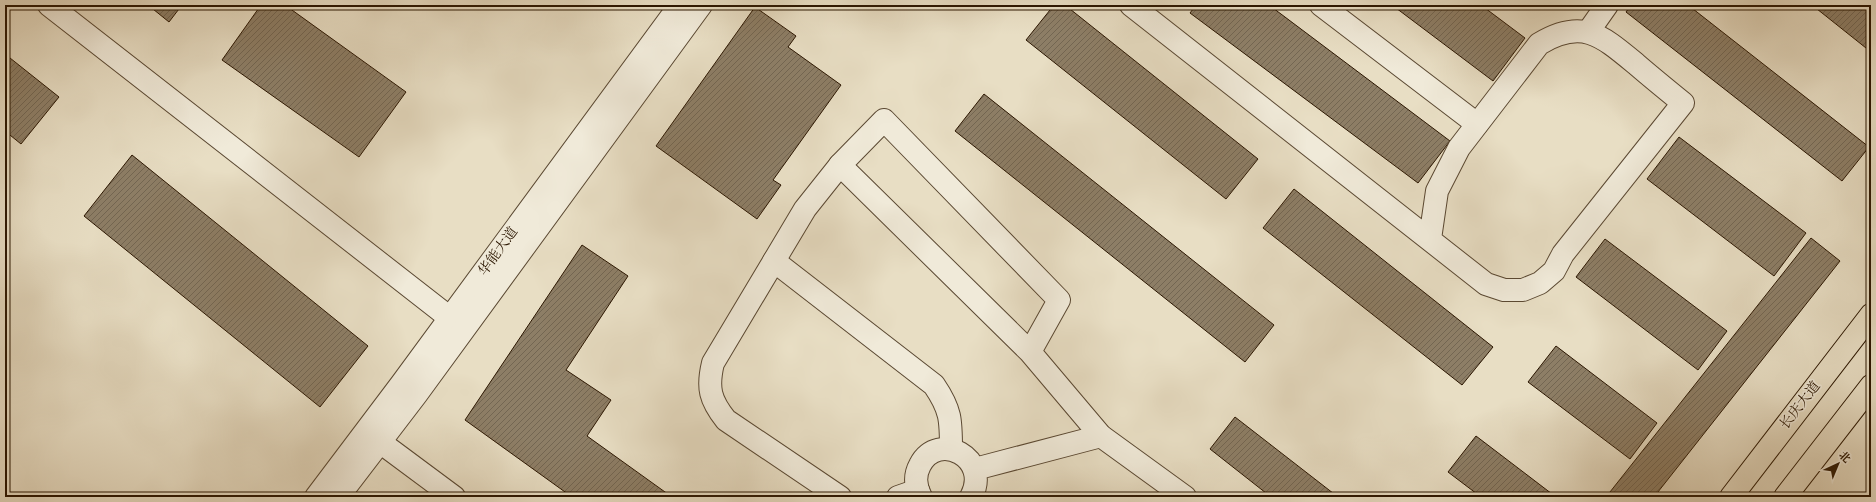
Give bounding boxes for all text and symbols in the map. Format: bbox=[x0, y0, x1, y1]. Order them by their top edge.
street label: 华能大道 bbox=[474, 223, 524, 281]
street label: 长庆大道 bbox=[1776, 378, 1826, 434]
north arrow bbox=[1818, 444, 1858, 484]
text: 北 bbox=[1835, 448, 1854, 467]

